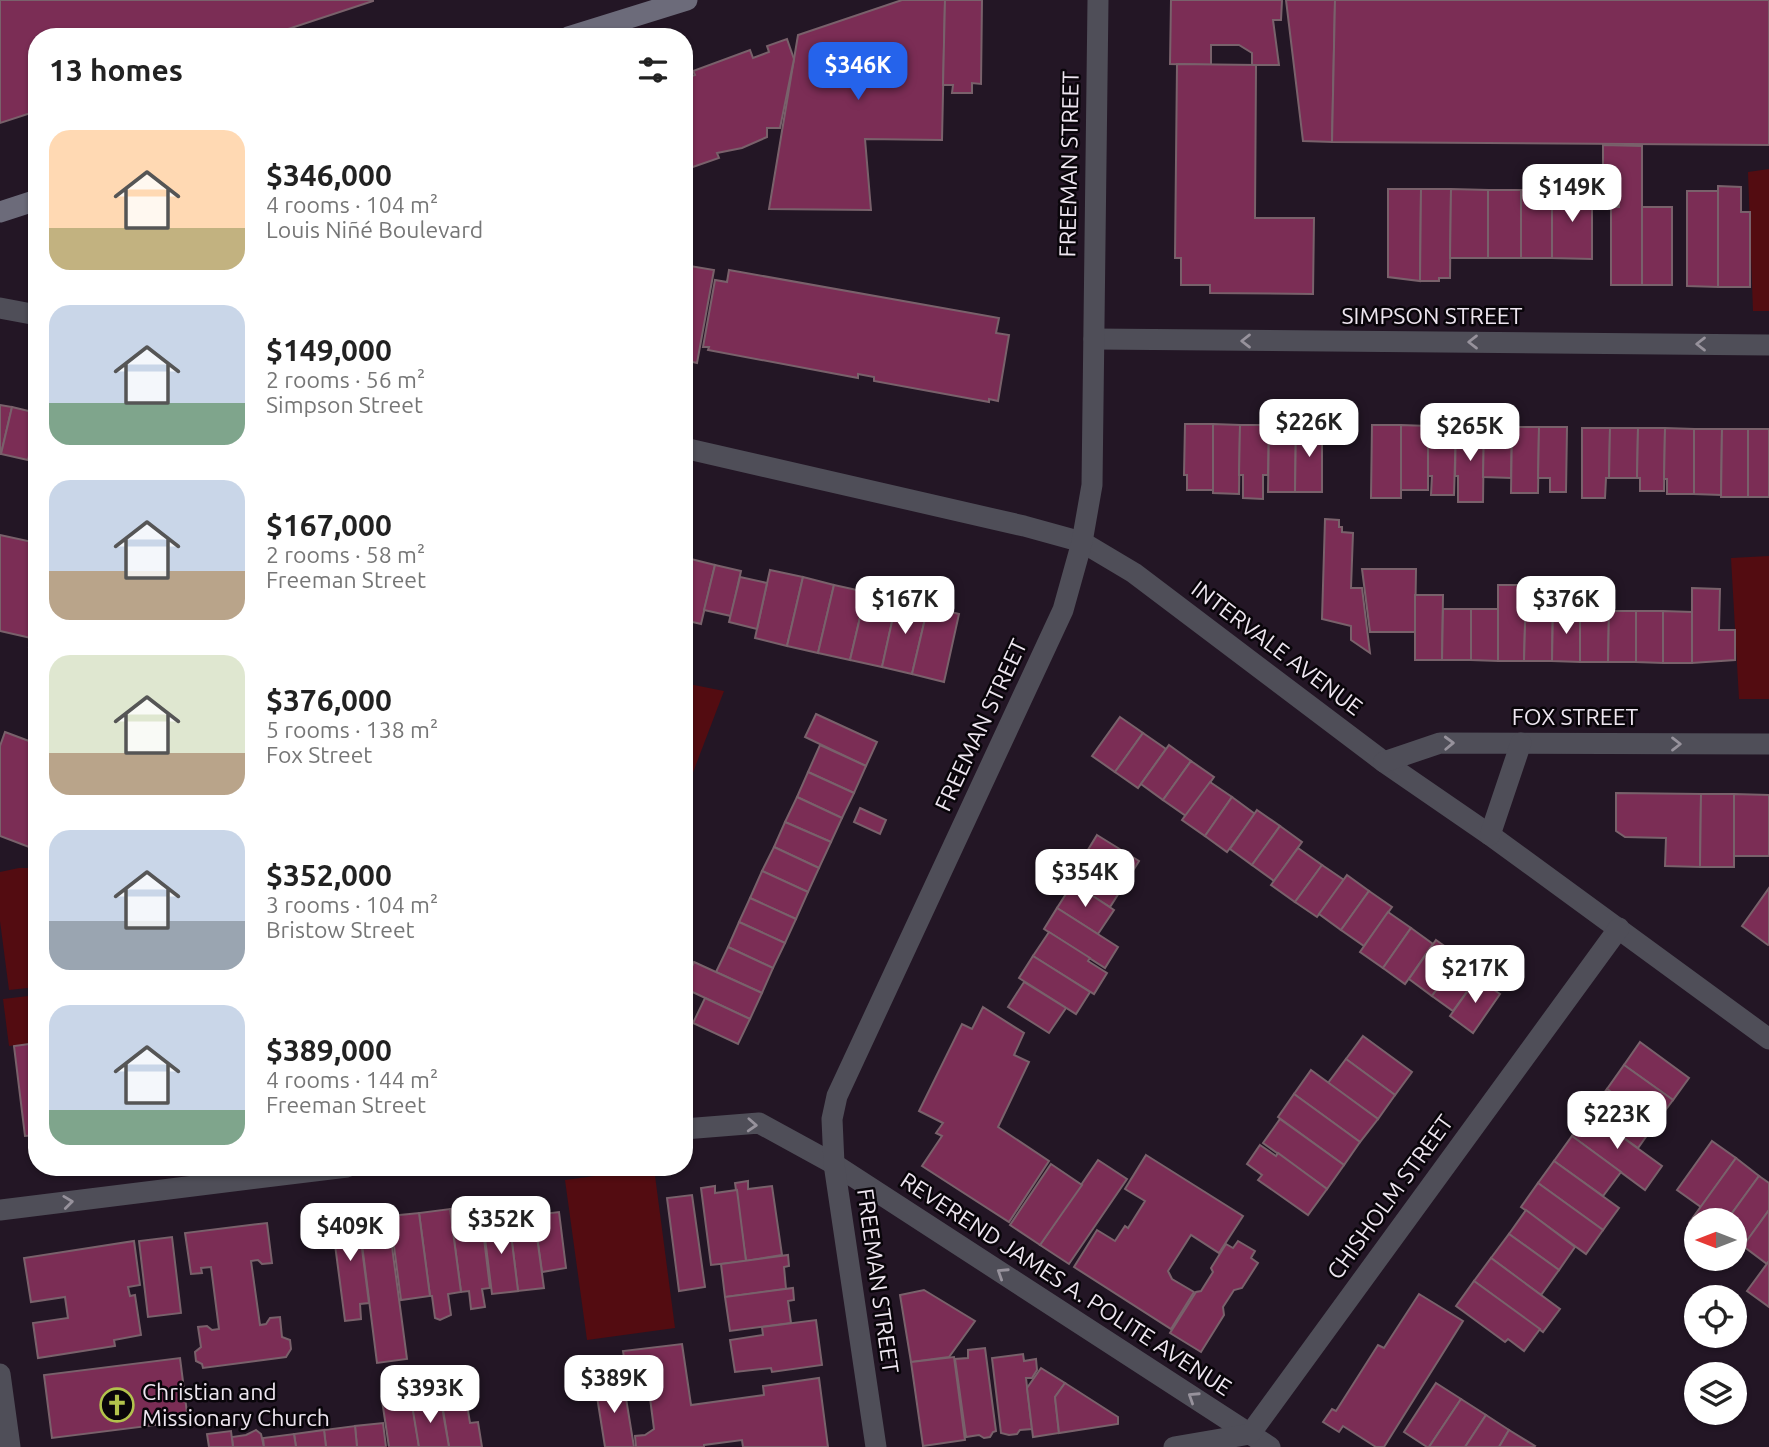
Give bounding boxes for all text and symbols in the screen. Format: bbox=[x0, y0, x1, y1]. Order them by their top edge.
pin: $346K bbox=[809, 42, 907, 102]
icon: filters bbox=[634, 51, 672, 89]
text: $346K bbox=[824, 52, 892, 77]
text: 13 homes bbox=[49, 53, 183, 87]
street label: FREEMAN STREET bbox=[1054, 70, 1083, 258]
icon: home bbox=[105, 158, 189, 242]
text: $346,000 bbox=[266, 158, 392, 192]
pin: $149K bbox=[1523, 164, 1621, 224]
text: $149K bbox=[1538, 174, 1606, 199]
text: 4 rooms · 104 m² bbox=[266, 192, 438, 217]
text: Louis Niñé Boulevard bbox=[266, 217, 483, 242]
street label: SIMPSON STREET bbox=[1341, 303, 1523, 328]
icon: home bbox=[105, 333, 189, 417]
text: $149,000 bbox=[266, 333, 392, 367]
one-way arrow bbox=[1240, 333, 1251, 349]
one-way arrow bbox=[1468, 334, 1478, 350]
one-way arrow bbox=[1695, 336, 1706, 352]
text: 2 rooms · 56 m² bbox=[266, 367, 425, 392]
text: Simpson Street bbox=[266, 392, 423, 417]
pin: $226K bbox=[1260, 400, 1358, 459]
pin: $265K bbox=[1421, 404, 1519, 463]
text: $226K bbox=[1275, 409, 1343, 434]
text: $265K bbox=[1436, 413, 1504, 438]
icon: home bbox=[105, 508, 189, 592]
text: $167,000 bbox=[266, 508, 392, 542]
text: 2 rooms · 58 m² bbox=[266, 542, 425, 567]
text: Freeman Street bbox=[266, 567, 426, 592]
street label: INTERVALE AVENUE bbox=[1187, 575, 1367, 720]
pin: $167K bbox=[856, 576, 954, 636]
pin: $376K bbox=[1517, 576, 1615, 636]
text: $167K bbox=[871, 586, 939, 611]
text: $376K bbox=[1532, 586, 1600, 611]
street label: FREEMAN STREET bbox=[930, 635, 1031, 815]
icon: home bbox=[105, 683, 189, 767]
text: $376,000 bbox=[266, 683, 392, 717]
street label: FOX STREET bbox=[1512, 704, 1639, 729]
text: 5 rooms · 138 m² bbox=[266, 717, 438, 742]
one-way arrow bbox=[1444, 736, 1455, 751]
one-way arrow bbox=[1672, 736, 1682, 752]
text: Fox Street bbox=[266, 742, 372, 767]
pin: $354K bbox=[1036, 850, 1134, 909]
icon: home bbox=[105, 858, 189, 942]
text: $352,000 bbox=[266, 858, 392, 892]
text: $354K bbox=[1051, 859, 1119, 884]
text: 3 rooms · 104 m² bbox=[266, 892, 438, 917]
text: Bristow Street bbox=[266, 917, 415, 942]
pin: $217K bbox=[1426, 946, 1524, 1005]
text: $217K bbox=[1441, 955, 1509, 980]
icon: home bbox=[105, 1033, 189, 1117]
text: $389,000 bbox=[266, 1033, 392, 1067]
text: 4 rooms · 144 m² bbox=[266, 1067, 438, 1092]
text: Freeman Street bbox=[266, 1092, 426, 1117]
pin: $223K bbox=[1568, 1092, 1666, 1151]
text: $223K bbox=[1583, 1101, 1651, 1126]
street label: CHISHOLM STREET bbox=[1322, 1110, 1458, 1284]
one-way arrow bbox=[747, 1117, 758, 1132]
street label: REVEREND JAMES A. POLITE AVENUE bbox=[896, 1167, 1236, 1400]
street label: FREEMAN STREET bbox=[853, 1187, 904, 1375]
one-way arrow bbox=[62, 1194, 74, 1209]
pin: $352K bbox=[452, 1196, 550, 1256]
pin: $409K bbox=[301, 1204, 399, 1263]
text: $352K bbox=[467, 1206, 535, 1231]
north arrow bbox=[1684, 1208, 1746, 1270]
map controls bbox=[1684, 1208, 1747, 1425]
text: $409K bbox=[316, 1213, 384, 1238]
one-way arrow bbox=[997, 1269, 1010, 1281]
button: locate bbox=[1684, 1285, 1747, 1348]
pin: $389K bbox=[565, 1356, 663, 1415]
button: layers bbox=[1684, 1362, 1747, 1425]
text: $389K bbox=[580, 1365, 648, 1390]
pin: $393K bbox=[381, 1366, 479, 1425]
text: $393K bbox=[396, 1375, 464, 1400]
place label: Christian and Missionary Church bbox=[142, 1379, 330, 1430]
church icon: Christian and Missionary Church bbox=[98, 1386, 136, 1424]
one-way arrow bbox=[1188, 1393, 1201, 1405]

